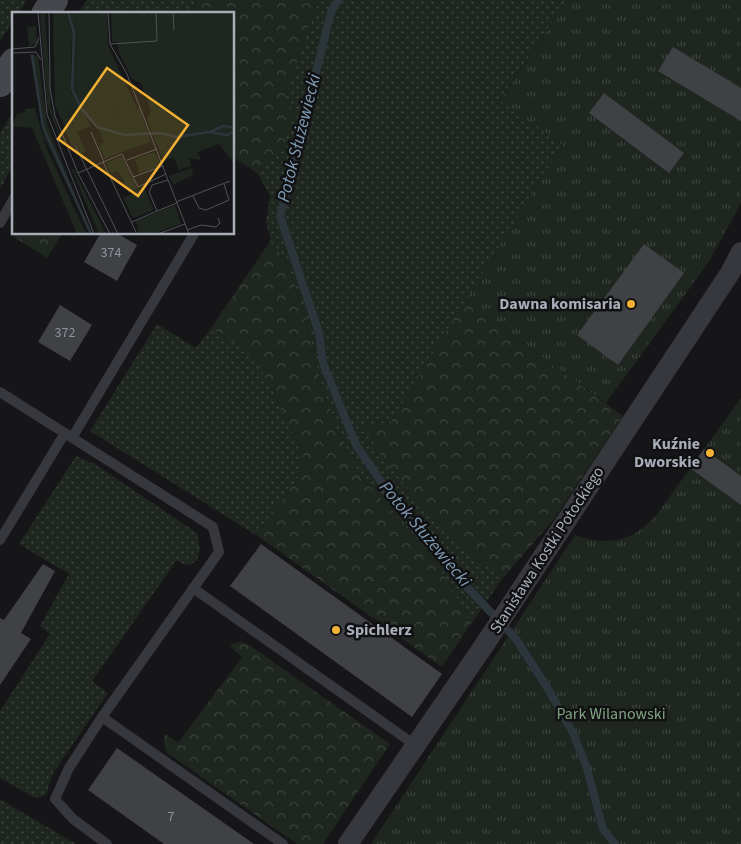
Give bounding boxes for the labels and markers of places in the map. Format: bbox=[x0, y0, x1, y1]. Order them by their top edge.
place label: Dawna komisaria bbox=[499, 293, 621, 315]
marker: Dawna komisaria bbox=[625, 298, 637, 310]
place label: Kuźnie Dworskie bbox=[634, 433, 700, 473]
marker: Kuźnie Dworskie bbox=[704, 447, 716, 459]
place label: Spichlerz bbox=[346, 619, 412, 641]
marker: Spichlerz bbox=[330, 624, 342, 636]

